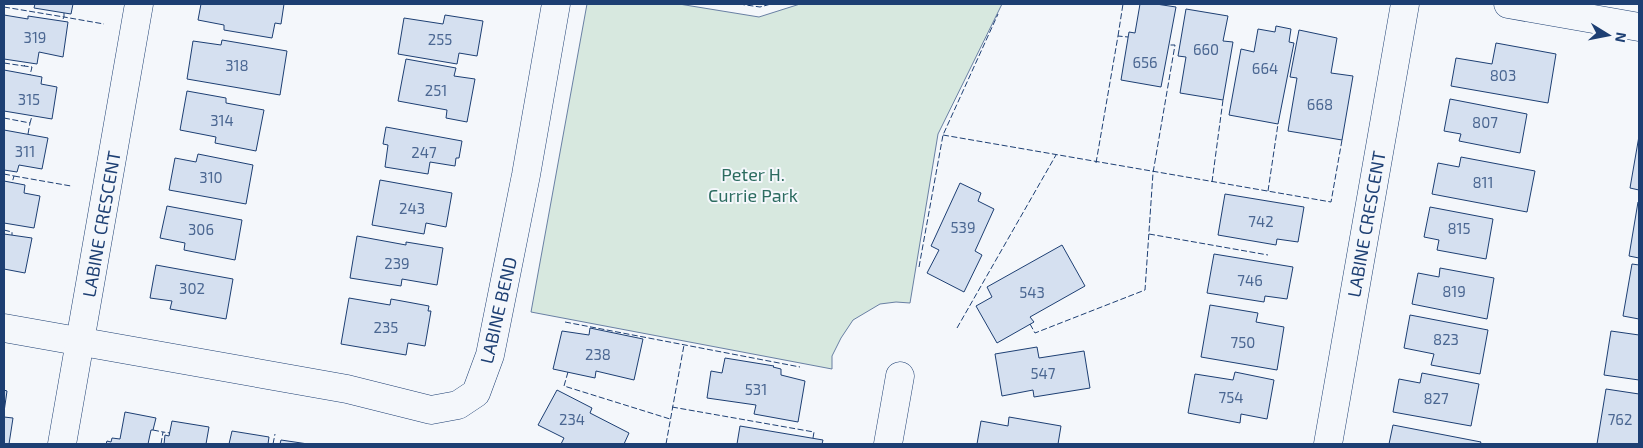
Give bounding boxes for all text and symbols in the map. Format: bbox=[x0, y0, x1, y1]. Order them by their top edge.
north arrow bbox=[1583, 10, 1633, 60]
house number: 319 bbox=[24, 28, 46, 46]
house number: 255 bbox=[428, 30, 452, 48]
text: N bbox=[1612, 31, 1631, 44]
house number: 660 bbox=[1193, 40, 1219, 58]
house number: 656 bbox=[1132, 53, 1158, 71]
house number: 318 bbox=[225, 56, 249, 74]
house number: 664 bbox=[1252, 59, 1278, 77]
house number: 803 bbox=[1490, 66, 1516, 84]
house number: 251 bbox=[425, 81, 447, 99]
house number: 315 bbox=[18, 90, 40, 108]
house number: 668 bbox=[1307, 95, 1333, 113]
house number: 314 bbox=[210, 111, 234, 129]
house number: 807 bbox=[1472, 113, 1498, 131]
house number: 311 bbox=[15, 142, 35, 160]
house number: 247 bbox=[411, 143, 437, 161]
street label: LABINE CRESCENT bbox=[77, 149, 125, 299]
street label: LABINE CRESCENT bbox=[1342, 149, 1390, 299]
park label: Peter H. Currie Park bbox=[708, 163, 798, 206]
house number: 310 bbox=[199, 168, 223, 186]
house number: 811 bbox=[1472, 173, 1494, 191]
house number: 243 bbox=[399, 199, 425, 217]
house number: 742 bbox=[1248, 212, 1274, 230]
house number: 539 bbox=[951, 218, 975, 236]
house number: 815 bbox=[1447, 219, 1471, 237]
house number: 306 bbox=[188, 220, 214, 238]
house number: 239 bbox=[384, 254, 410, 272]
street label: LABINE BEND bbox=[475, 254, 521, 366]
house number: 746 bbox=[1237, 271, 1263, 289]
house number: 302 bbox=[179, 279, 205, 297]
house number: 819 bbox=[1442, 282, 1466, 300]
house number: 543 bbox=[1019, 283, 1045, 301]
house number: 235 bbox=[374, 318, 398, 336]
house number: 823 bbox=[1433, 330, 1459, 348]
house number: 750 bbox=[1231, 333, 1255, 351]
house number: 238 bbox=[585, 345, 611, 363]
house number: 547 bbox=[1031, 364, 1056, 382]
house number: 531 bbox=[745, 380, 767, 398]
house number: 754 bbox=[1219, 388, 1243, 406]
house number: 827 bbox=[1423, 389, 1449, 407]
house number: 234 bbox=[559, 410, 585, 428]
house number: 762 bbox=[1608, 410, 1632, 428]

